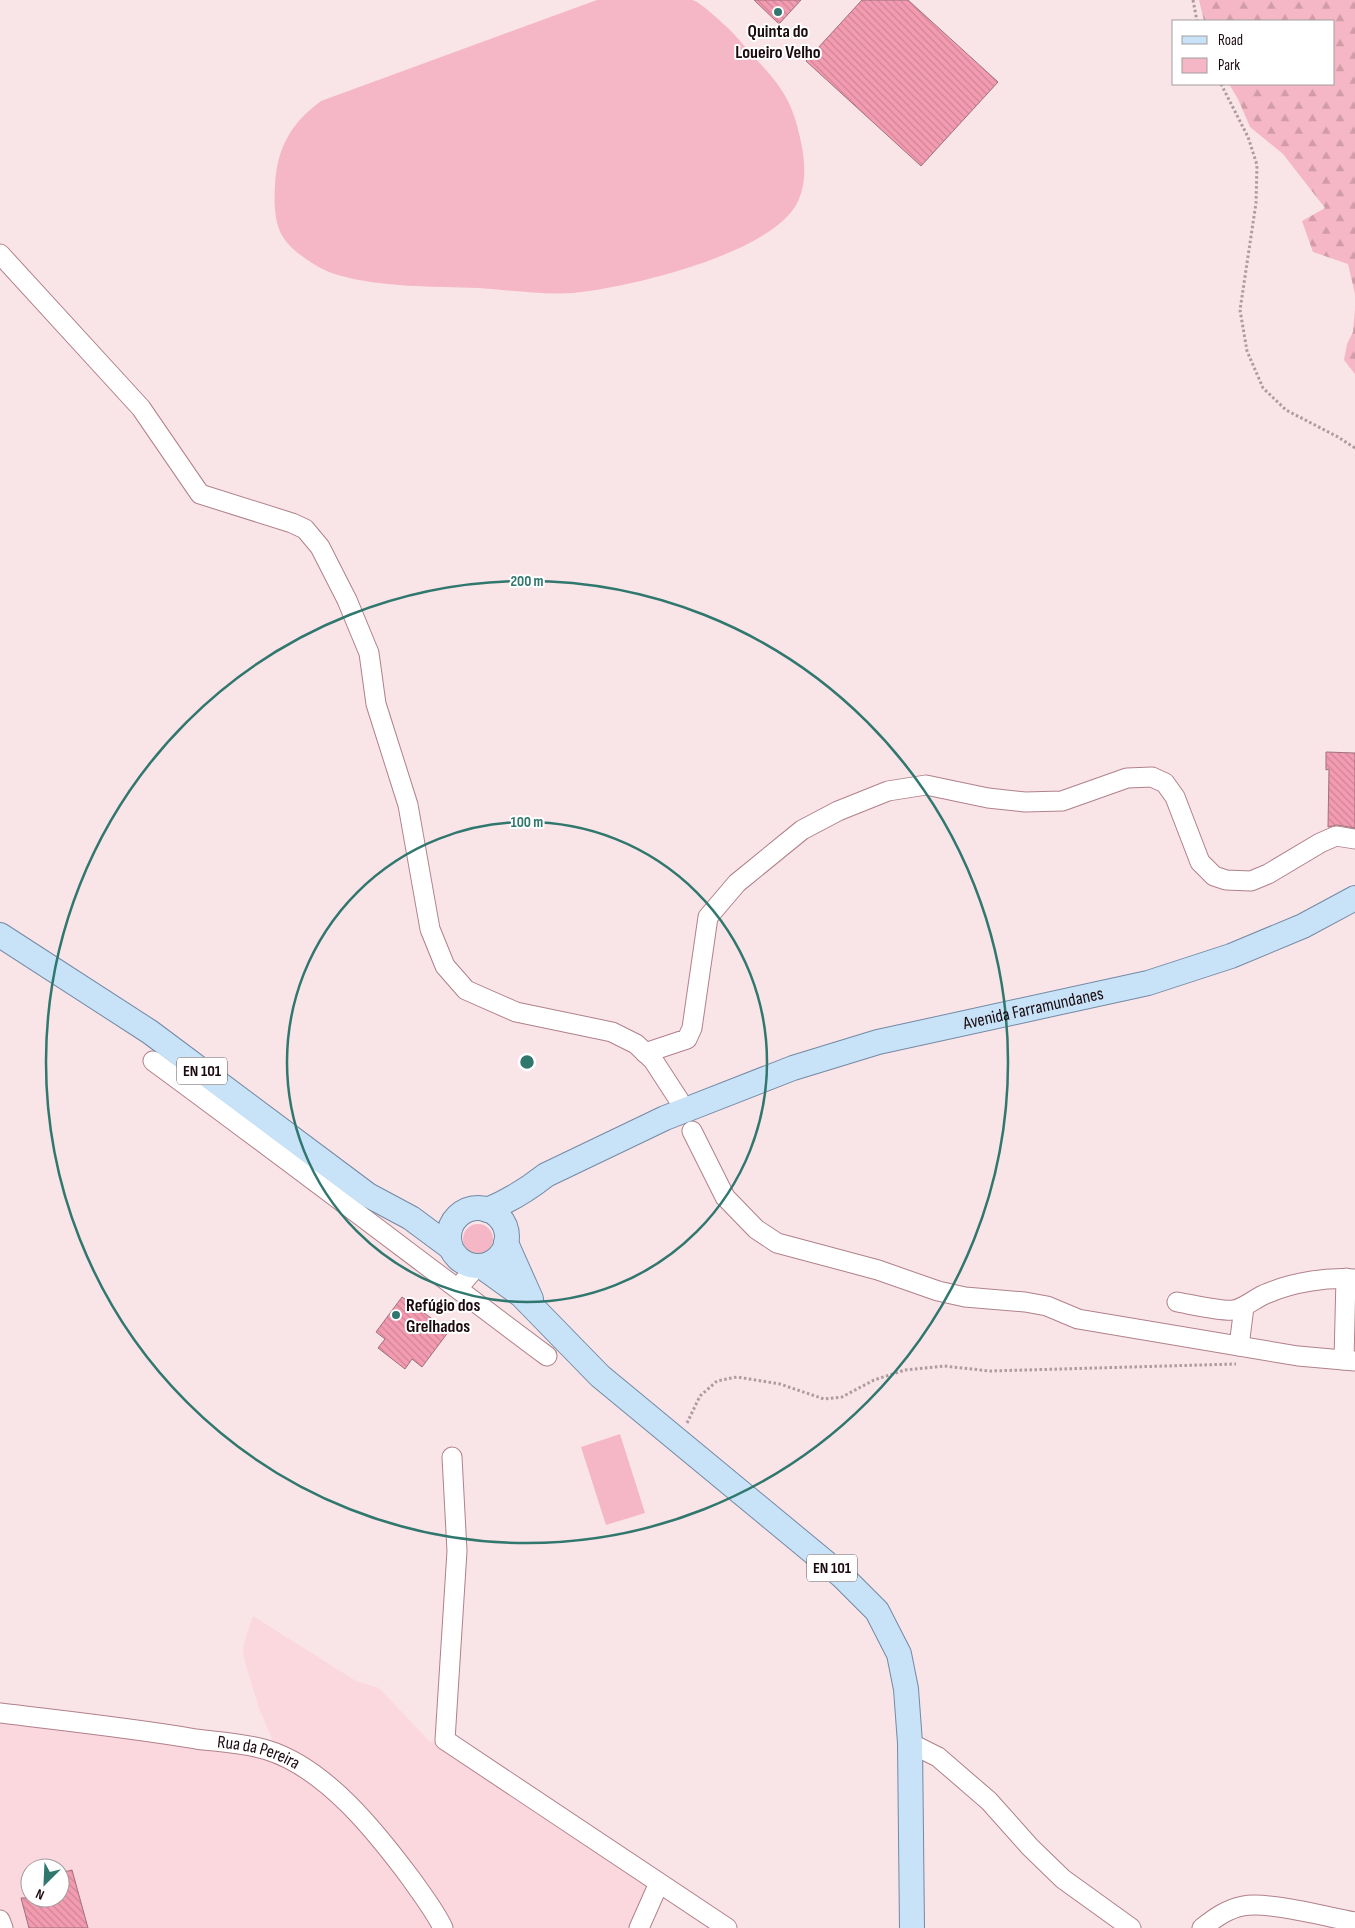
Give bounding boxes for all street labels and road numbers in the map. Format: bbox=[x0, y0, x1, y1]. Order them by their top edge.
street label: Avenida Farramundanes bbox=[960, 983, 1105, 1034]
road number: EN 101 bbox=[177, 1058, 227, 1084]
road number: EN 101 bbox=[807, 1555, 857, 1582]
street label: Rua da Pereira bbox=[216, 1731, 304, 1773]

